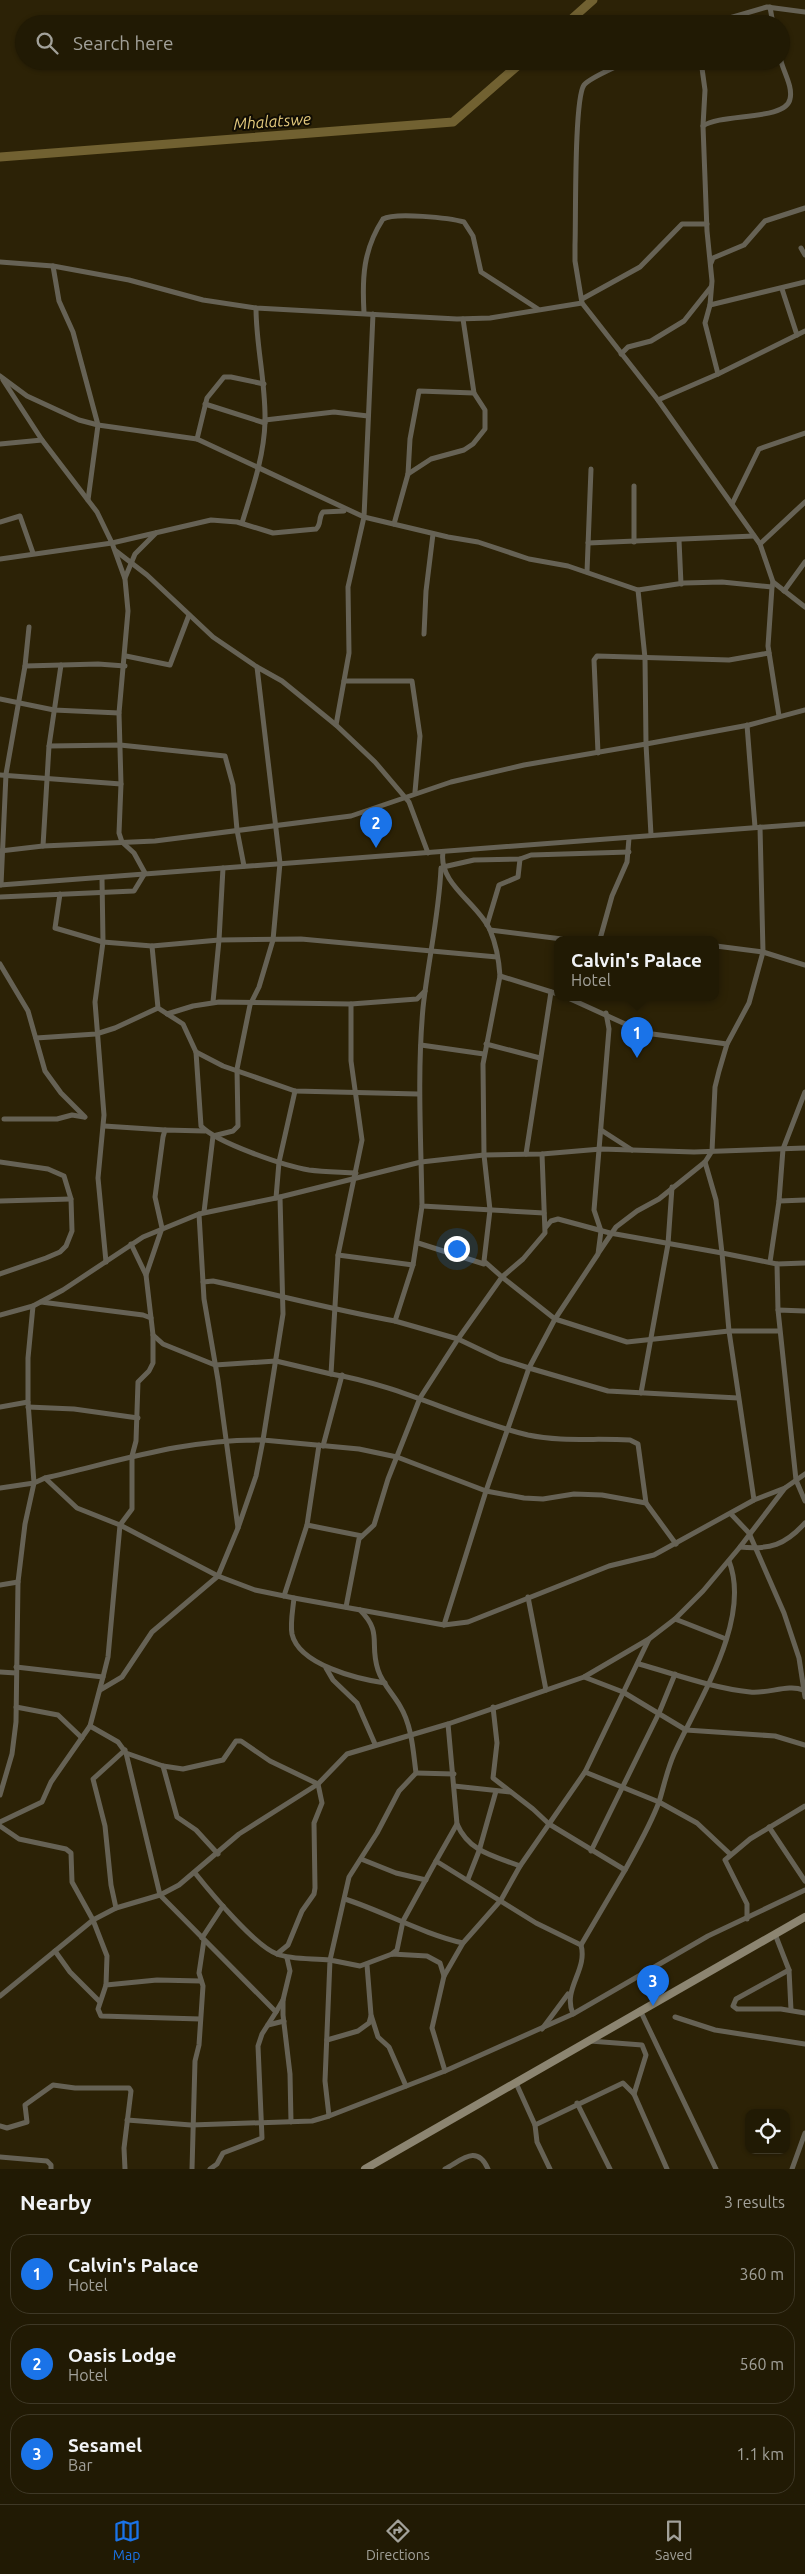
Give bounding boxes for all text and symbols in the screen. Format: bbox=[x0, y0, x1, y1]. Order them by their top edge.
search box bbox=[15, 15, 790, 70]
icon: search bbox=[33, 29, 61, 57]
text: Search here bbox=[73, 32, 173, 54]
water label: Mhalatswe bbox=[233, 109, 311, 133]
pin: 2 bbox=[360, 807, 392, 848]
popup bbox=[554, 936, 719, 1001]
text: Calvin's Palace bbox=[571, 949, 702, 971]
text: Hotel bbox=[571, 971, 611, 989]
pin: 1 bbox=[621, 1017, 653, 1058]
your location bbox=[444, 1236, 470, 1262]
pin: 3 bbox=[637, 1965, 669, 2006]
map controls bbox=[745, 2109, 790, 2154]
button: locate bbox=[745, 2109, 790, 2154]
text: Nearby bbox=[20, 2190, 91, 2214]
text: 3 results bbox=[724, 2193, 785, 2211]
text: Calvin's Palace bbox=[68, 2254, 199, 2276]
text: 1 bbox=[32, 2265, 42, 2283]
text: 360 m bbox=[739, 2265, 784, 2283]
text: Hotel bbox=[68, 2276, 108, 2294]
text: Oasis Lodge bbox=[68, 2344, 176, 2366]
text: 2 bbox=[32, 2355, 42, 2373]
text: 560 m bbox=[739, 2355, 784, 2373]
text: Hotel bbox=[68, 2366, 108, 2384]
text: Sesamel bbox=[68, 2434, 142, 2456]
text: 3 bbox=[32, 2445, 42, 2463]
text: 1.1 km bbox=[736, 2445, 784, 2463]
text: Bar bbox=[68, 2456, 92, 2474]
tab: Map bbox=[113, 2517, 141, 2563]
tab: Directions bbox=[366, 2517, 430, 2563]
tab: Saved bbox=[655, 2517, 692, 2563]

